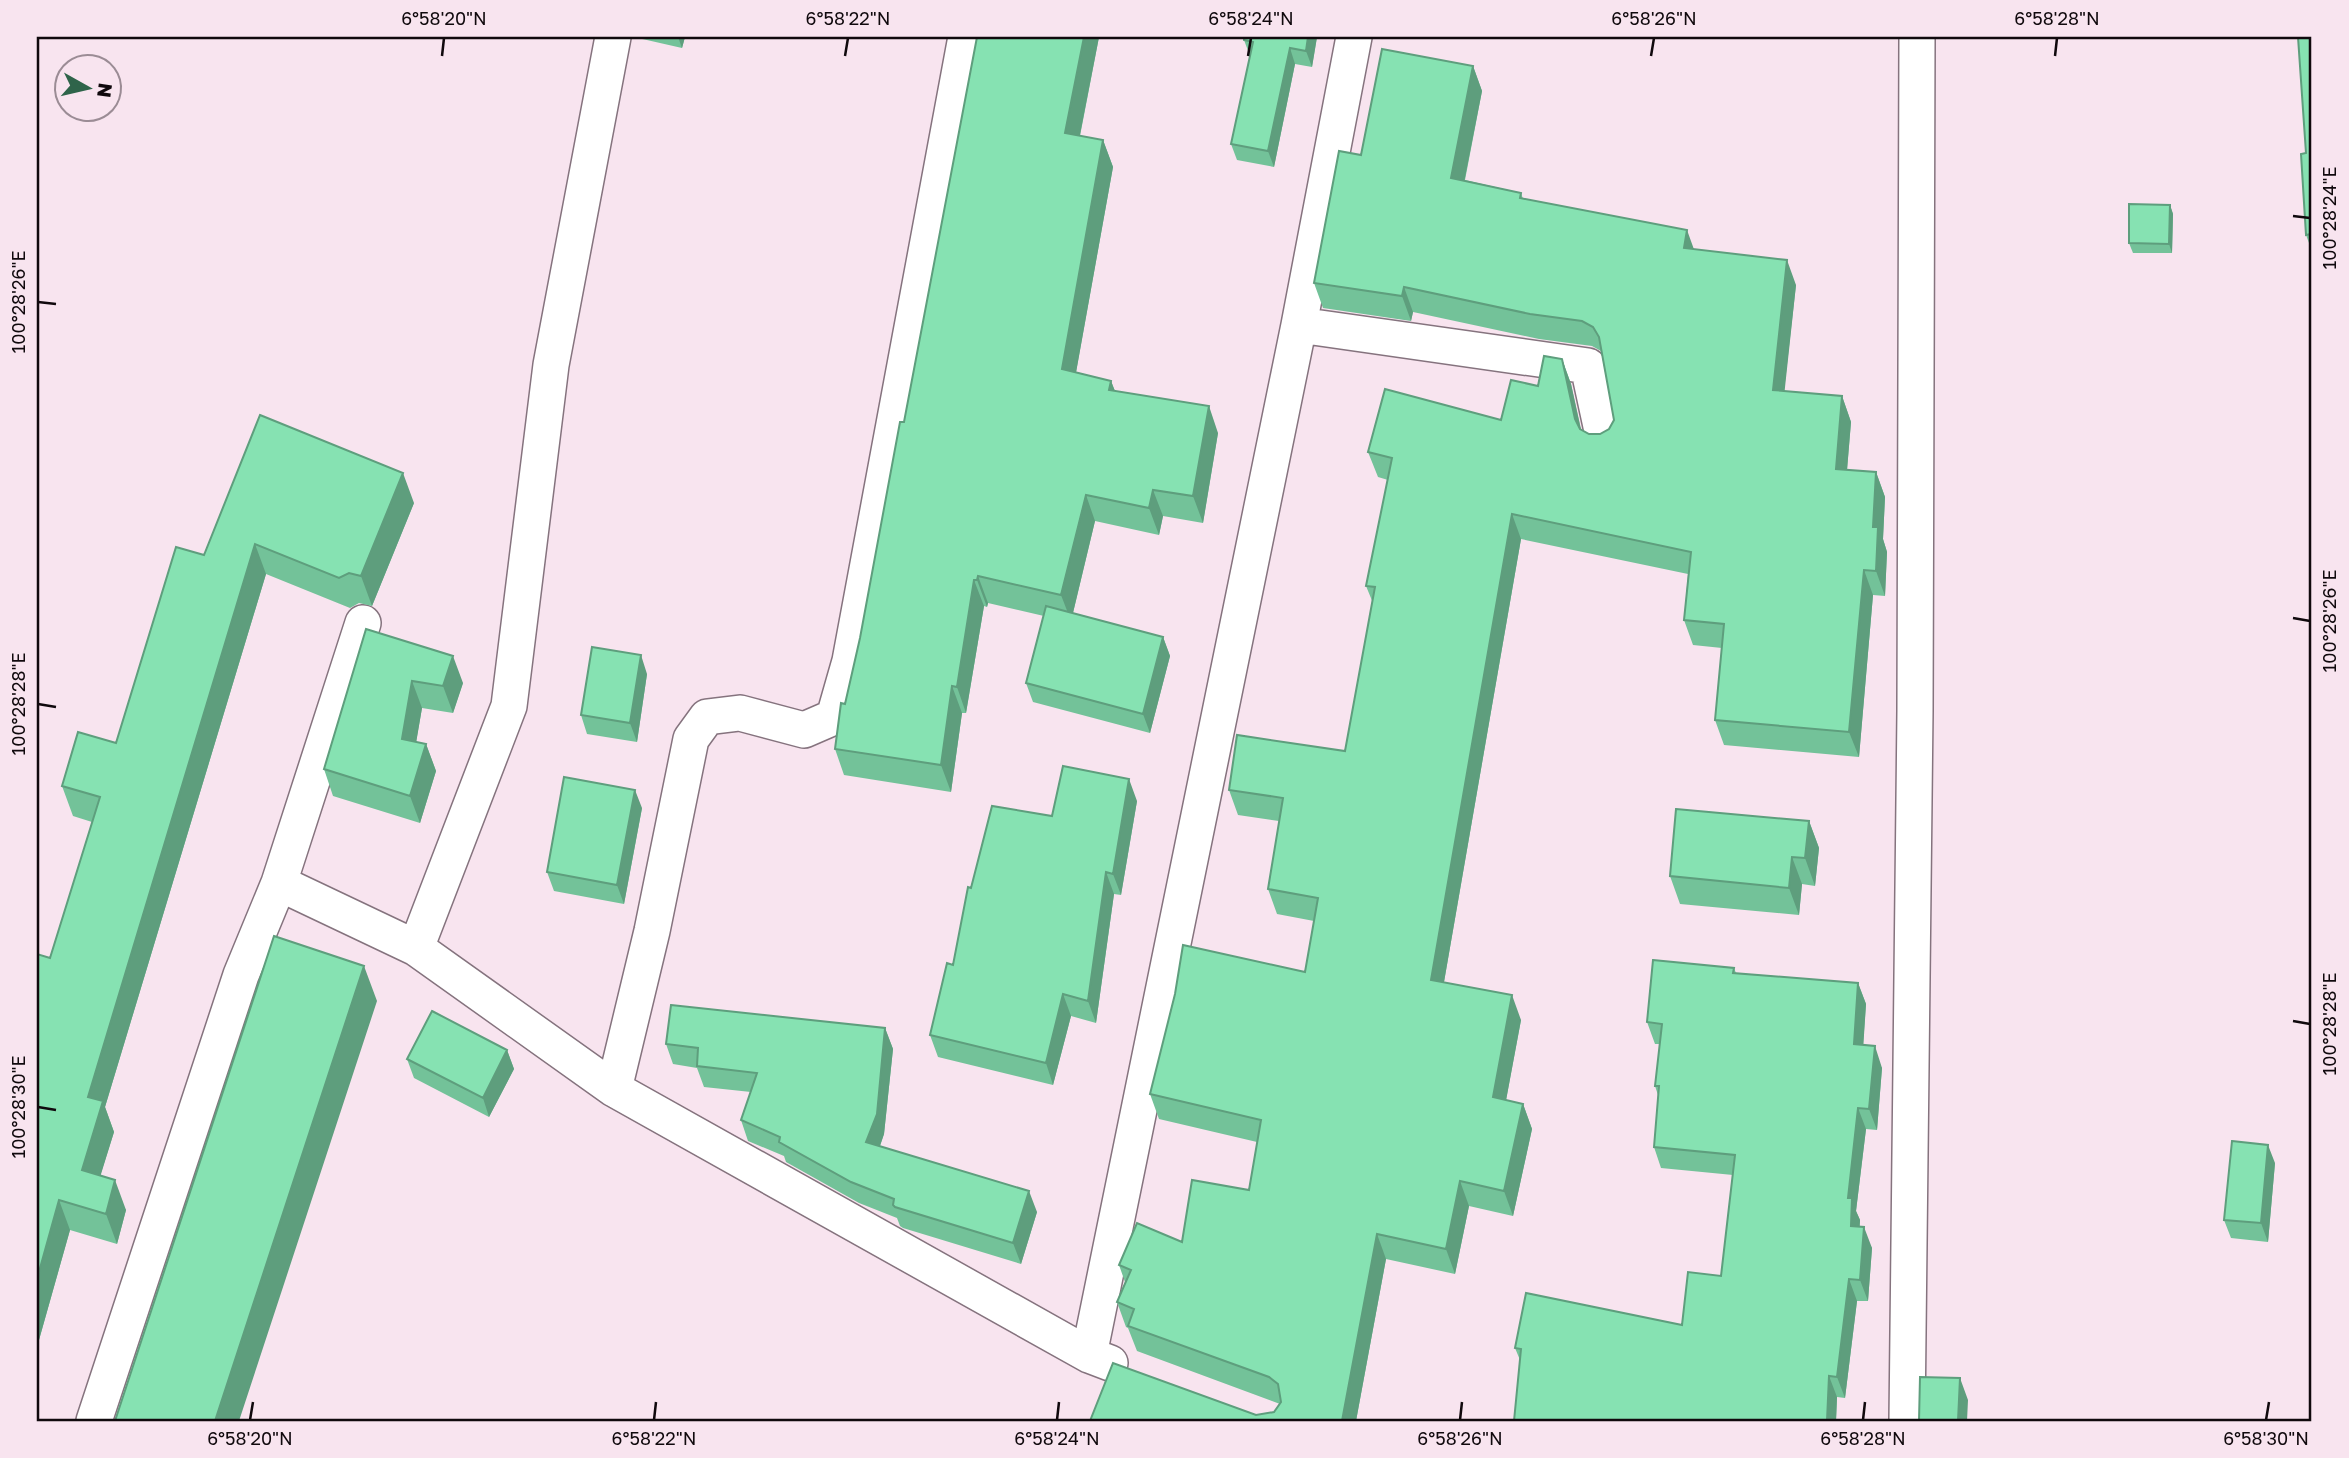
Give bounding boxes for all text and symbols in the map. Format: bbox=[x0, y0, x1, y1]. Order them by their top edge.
text: 6°58'20"N bbox=[401, 7, 487, 29]
text: 6°58'22"N bbox=[806, 7, 890, 29]
text: 6°58'24"N bbox=[1208, 7, 1294, 29]
text: 6°58'26"N bbox=[1611, 7, 1697, 29]
text: 6°58'28"N bbox=[2014, 7, 2100, 29]
north arrow bbox=[52, 52, 122, 122]
text: N bbox=[93, 82, 118, 99]
text: 100°28'24"E bbox=[2318, 167, 2340, 269]
text: 100°28'26"E bbox=[7, 251, 29, 353]
text: 100°28'26"E bbox=[2318, 570, 2340, 672]
text: 100°28'28"E bbox=[7, 653, 29, 755]
text: 100°28'28"E bbox=[2318, 973, 2340, 1075]
text: 100°28'30"E bbox=[7, 1055, 29, 1159]
text: 6°58'20"N bbox=[207, 1427, 293, 1449]
text: 6°58'22"N bbox=[612, 1427, 696, 1449]
text: 6°58'24"N bbox=[1014, 1427, 1100, 1449]
text: 6°58'26"N bbox=[1417, 1427, 1503, 1449]
text: 6°58'28"N bbox=[1820, 1427, 1906, 1449]
text: 6°58'30"N bbox=[2223, 1427, 2309, 1449]

